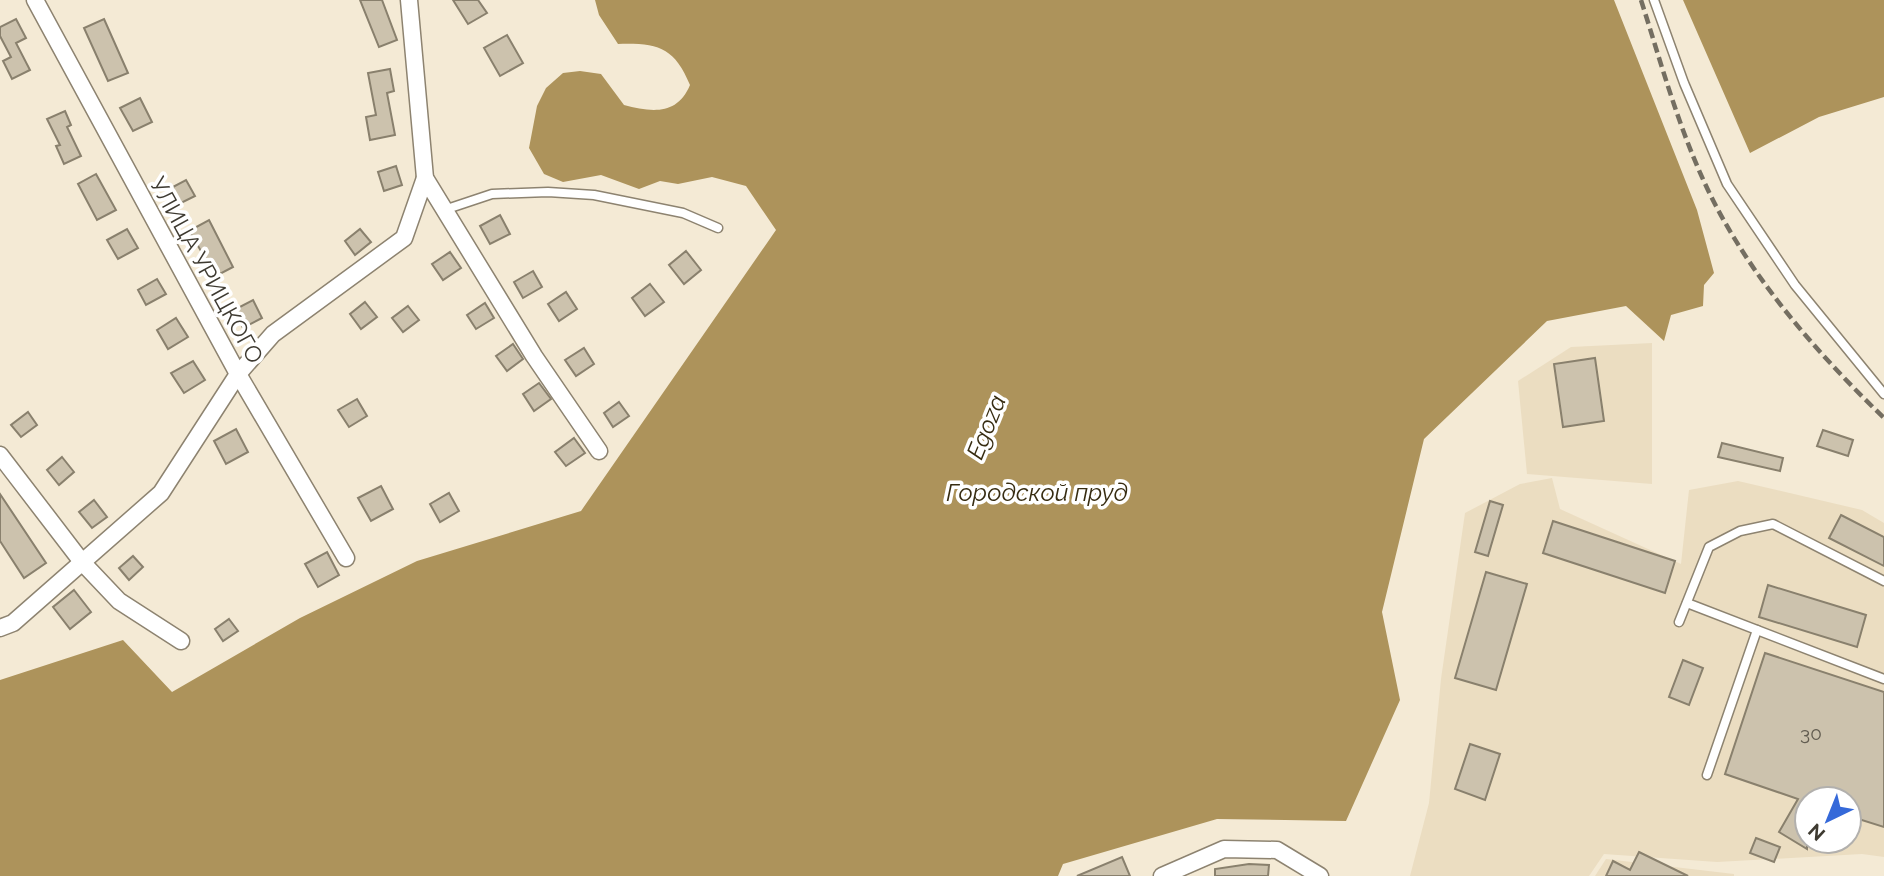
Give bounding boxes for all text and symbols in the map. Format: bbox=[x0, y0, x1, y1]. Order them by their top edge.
street label: УЛИЦА УРИЦКОГО bbox=[145, 172, 269, 368]
water label: Egoza bbox=[960, 391, 1012, 463]
water label: Городской пруд bbox=[946, 478, 1128, 507]
house number: 30 bbox=[1800, 722, 1822, 744]
north arrow bbox=[1793, 785, 1863, 855]
text: N bbox=[1804, 819, 1829, 845]

